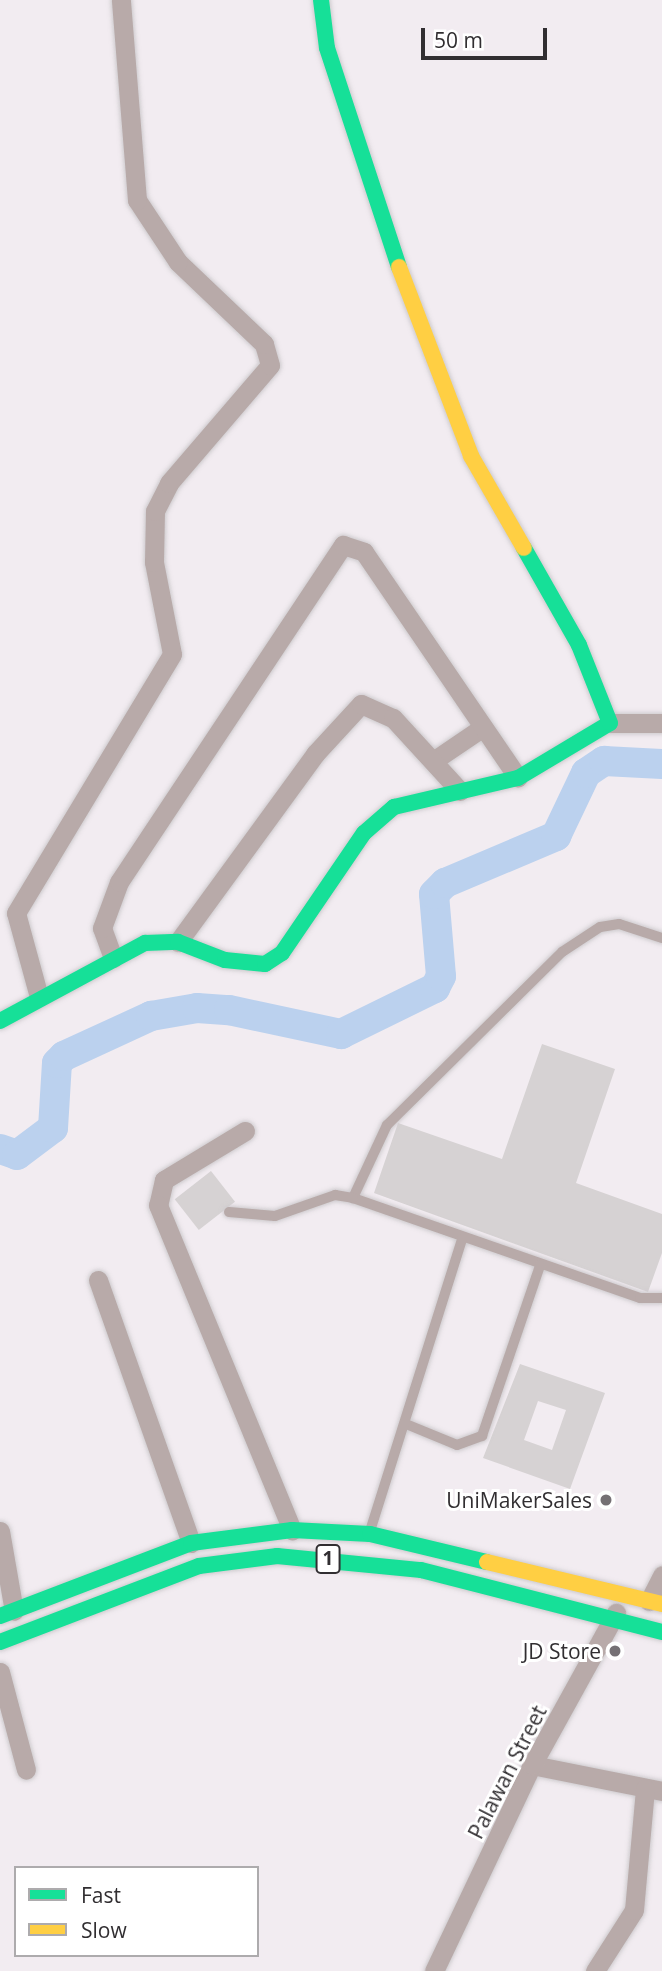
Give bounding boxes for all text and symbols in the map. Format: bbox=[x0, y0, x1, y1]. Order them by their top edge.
scale bar bbox=[424, 14, 550, 58]
text: 50 m bbox=[434, 26, 483, 54]
place label: UniMakerSales bbox=[446, 1487, 592, 1513]
marker: UniMakerSales bbox=[598, 1492, 614, 1508]
road number: 1 bbox=[314, 1544, 342, 1574]
place label: JD Store bbox=[523, 1638, 601, 1664]
marker: JD Store bbox=[607, 1643, 623, 1659]
street label: Palawan Street bbox=[463, 1701, 551, 1843]
legend bbox=[14, 1866, 259, 1957]
text: Fast bbox=[81, 1881, 121, 1909]
text: Slow bbox=[81, 1916, 127, 1944]

